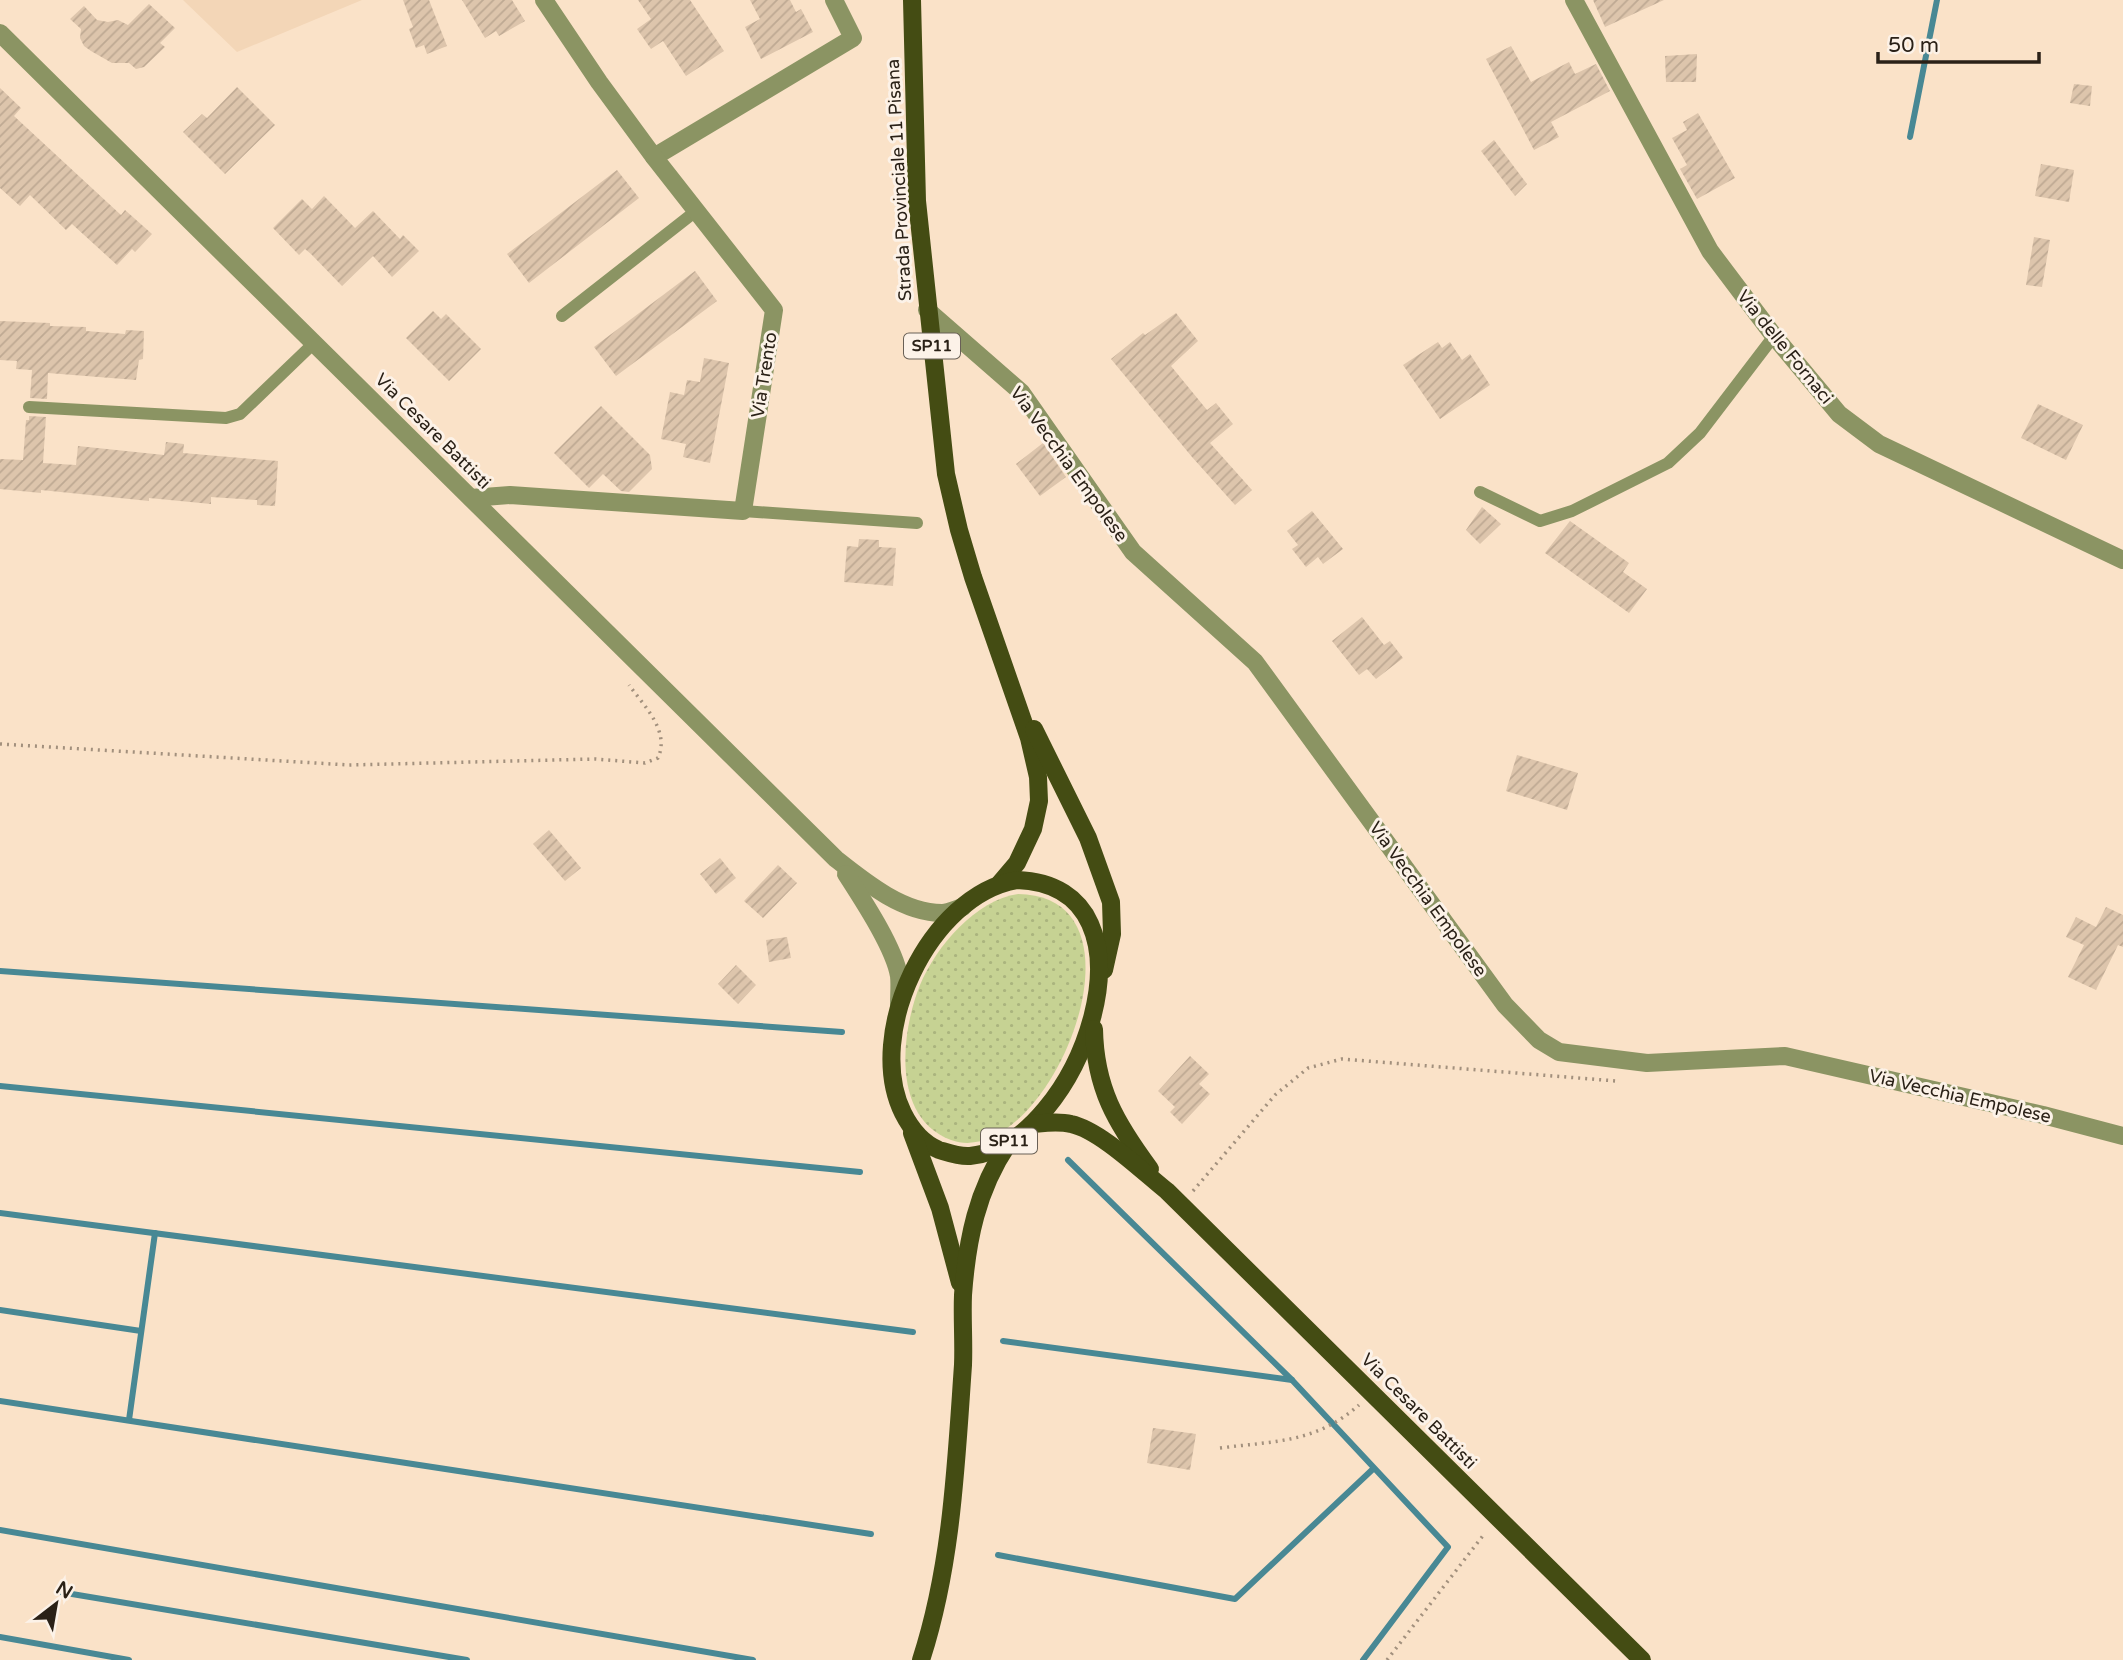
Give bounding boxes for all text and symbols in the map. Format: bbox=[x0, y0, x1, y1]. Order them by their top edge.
scale bar bbox=[1878, 21, 2039, 65]
text: 50 m bbox=[1888, 33, 1939, 58]
street label: Strada Provinciale 11 Pisana bbox=[882, 58, 916, 302]
street label: Via delle Fornaci bbox=[1732, 286, 1838, 408]
street label: Via Trento bbox=[746, 330, 782, 420]
road number: SP11 bbox=[904, 334, 960, 358]
street label: Via Cesare Battisti bbox=[370, 368, 496, 494]
street label: Via Vecchia Empolese bbox=[1005, 382, 1133, 546]
street label: Via Vecchia Empolese bbox=[1364, 817, 1492, 981]
street label: Via Vecchia Empolese bbox=[1867, 1064, 2053, 1128]
road number: SP11 bbox=[981, 1128, 1037, 1154]
street label: Via Cesare Battisti bbox=[1356, 1348, 1482, 1474]
north arrow bbox=[21, 1569, 91, 1639]
text: N bbox=[52, 1577, 76, 1604]

